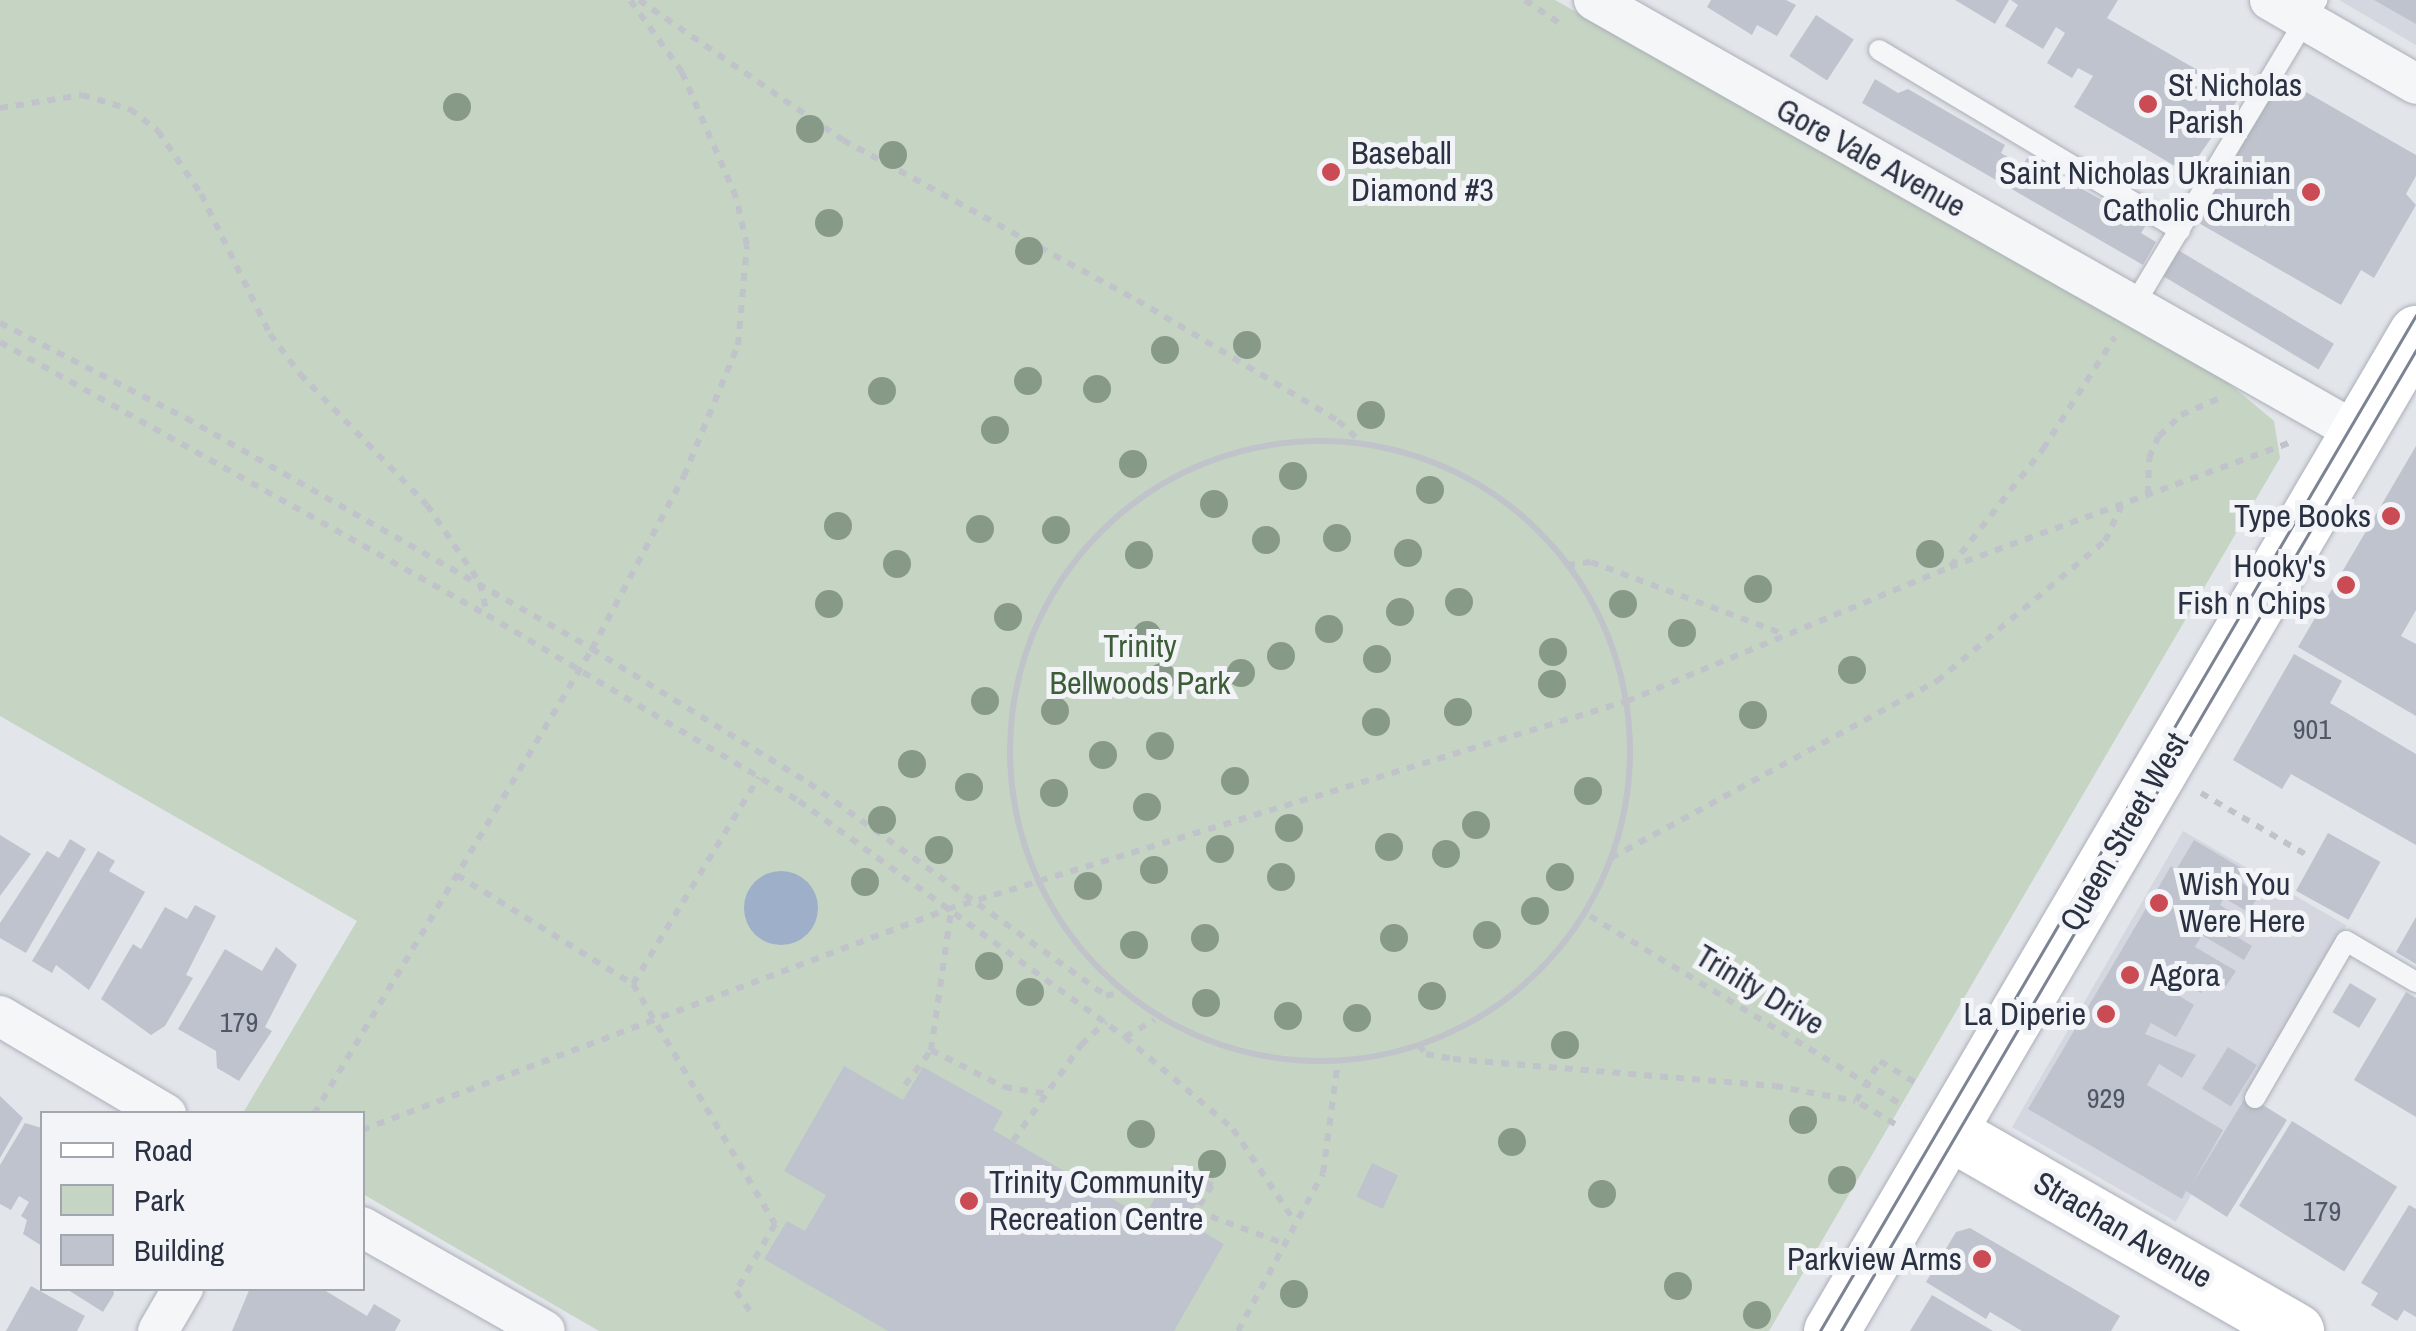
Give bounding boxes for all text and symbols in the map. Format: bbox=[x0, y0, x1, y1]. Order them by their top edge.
place label: St Nicholas Parish bbox=[2168, 67, 2302, 142]
street label: Gore Vale Avenue bbox=[1769, 90, 1973, 226]
marker: St Nicholas Parish bbox=[2137, 93, 2159, 115]
place label: Baseball Diamond #3 bbox=[1351, 135, 1494, 210]
place label: Saint Nicholas Ukrainian Catholic Church bbox=[1999, 155, 2291, 230]
marker: Baseball Diamond #3 bbox=[1320, 161, 1342, 183]
marker: Saint Nicholas Ukrainian Catholic Church bbox=[2300, 181, 2322, 203]
place label: Type Books bbox=[2234, 497, 2371, 535]
marker: Type Books bbox=[2380, 505, 2402, 527]
place label: Hooky's Fish n Chips bbox=[2177, 548, 2326, 623]
marker: Hooky's Fish n Chips bbox=[2335, 574, 2357, 596]
park label: Trinity Bellwoods Park bbox=[1050, 628, 1230, 703]
house number: 901 bbox=[2293, 712, 2331, 746]
street label: Queen Street West bbox=[2052, 726, 2196, 938]
place label: Wish You Were Here bbox=[2179, 866, 2305, 941]
marker: Wish You Were Here bbox=[2148, 892, 2170, 914]
street label: Trinity Drive bbox=[1689, 937, 1831, 1043]
place label: Agora bbox=[2150, 956, 2220, 994]
marker: Agora bbox=[2119, 964, 2141, 986]
place label: La Diperie bbox=[1963, 995, 2086, 1033]
marker: La Diperie bbox=[2095, 1003, 2117, 1025]
house number: 179 bbox=[220, 1005, 258, 1039]
house number: 929 bbox=[2087, 1081, 2125, 1115]
legend bbox=[40, 1111, 365, 1291]
text: Road bbox=[134, 1130, 193, 1170]
street label: Strachan Avenue bbox=[2026, 1163, 2220, 1297]
place label: Trinity Community Recreation Centre bbox=[989, 1164, 1204, 1239]
text: Park bbox=[134, 1180, 185, 1220]
marker: Trinity Community Recreation Centre bbox=[958, 1190, 980, 1212]
house number: 179 bbox=[2303, 1194, 2341, 1228]
text: Building bbox=[134, 1230, 224, 1270]
place label: Parkview Arms bbox=[1786, 1240, 1962, 1278]
marker: Parkview Arms bbox=[1971, 1248, 1993, 1270]

